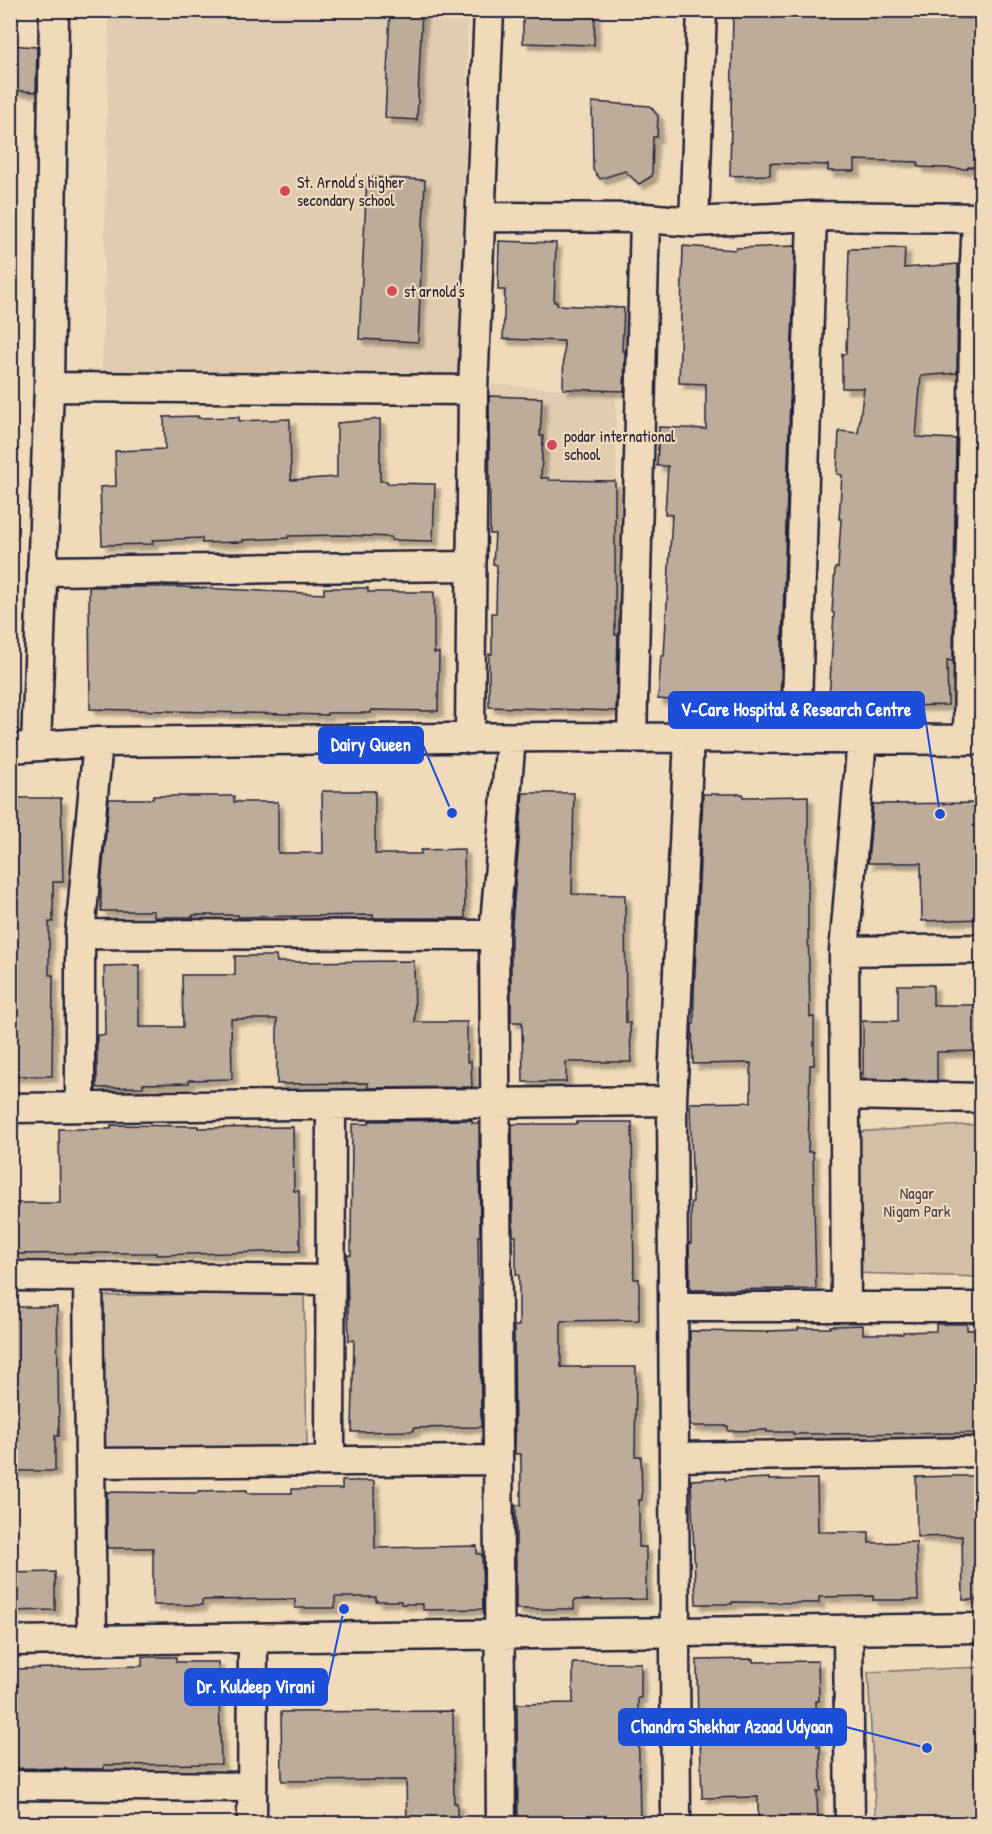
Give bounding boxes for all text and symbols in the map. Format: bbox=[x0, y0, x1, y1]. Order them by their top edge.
place label: St. Arnold's higher secondary school bbox=[297, 171, 404, 211]
marker: St. Arnold's higher secondary school bbox=[278, 184, 292, 198]
place label: st arnold's bbox=[404, 280, 465, 302]
marker: st arnold's bbox=[385, 284, 399, 298]
place label: podar international school bbox=[564, 425, 676, 465]
marker: podar international school bbox=[545, 438, 559, 452]
callout: V-Care Hospital & Research Centre bbox=[669, 692, 924, 728]
text: V-Care Hospital & Research Centre bbox=[681, 697, 912, 723]
callout: Dairy Queen bbox=[319, 727, 423, 763]
text: Dairy Queen bbox=[331, 732, 411, 758]
park label: Nagar Nigam Park bbox=[884, 1182, 951, 1222]
callout: Dr. Kuldeep Virani bbox=[185, 1669, 327, 1705]
text: Dr. Kuldeep Virani bbox=[197, 1674, 315, 1700]
callout: Chandra Shekhar Azaad Udyaan bbox=[619, 1709, 846, 1745]
text: Chandra Shekhar Azaad Udyaan bbox=[631, 1714, 833, 1740]

